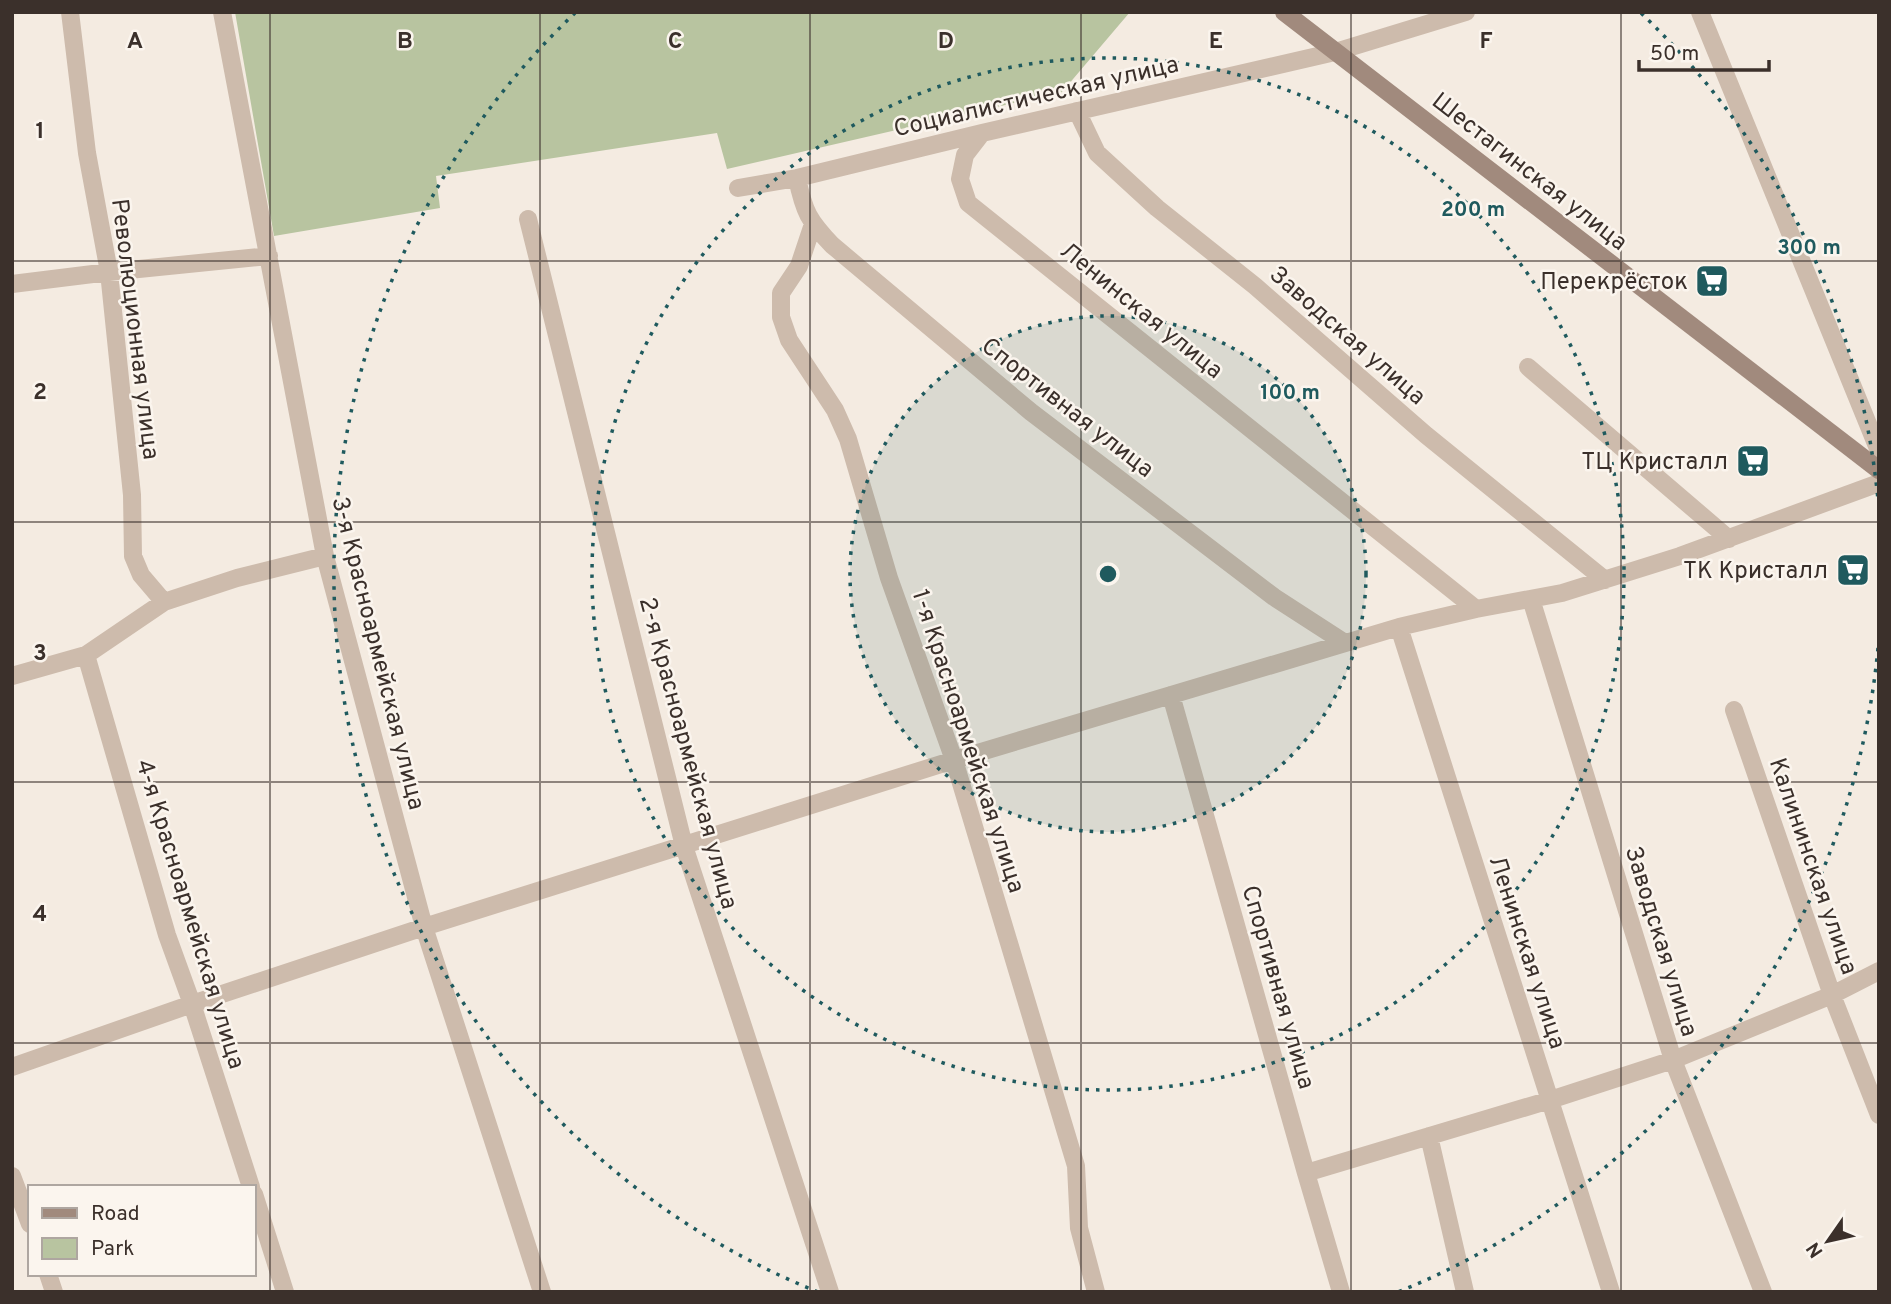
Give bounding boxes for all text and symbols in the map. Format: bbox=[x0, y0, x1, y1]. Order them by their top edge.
text: A bbox=[127, 28, 143, 57]
text: B bbox=[397, 28, 413, 57]
text: C bbox=[668, 28, 682, 57]
text: D bbox=[938, 28, 954, 57]
text: E bbox=[1209, 28, 1223, 57]
text: F bbox=[1479, 28, 1493, 57]
scale bar bbox=[1639, 28, 1769, 72]
text: 50 m bbox=[1650, 41, 1699, 68]
street label: Социалистическая улица bbox=[891, 51, 1182, 145]
street label: Шестагинская улица bbox=[1425, 87, 1633, 258]
text: 1 bbox=[35, 118, 45, 147]
street label: Революционная улица bbox=[103, 197, 165, 461]
text: 200 m bbox=[1441, 197, 1505, 224]
text: 300 m bbox=[1777, 235, 1841, 262]
street label: Ленинская улица bbox=[1053, 237, 1228, 387]
street label: Заводская улица bbox=[1262, 260, 1431, 413]
supermarket icon: Перекрёсток bbox=[1693, 262, 1731, 300]
place label: Перекрёсток bbox=[1540, 268, 1688, 298]
street label: Спортивная улица bbox=[975, 332, 1159, 485]
text: 2 bbox=[33, 379, 47, 408]
text: 100 m bbox=[1260, 380, 1320, 407]
supermarket icon: ТЦ Кристалл bbox=[1734, 442, 1772, 480]
place label: ТЦ Кристалл bbox=[1581, 448, 1728, 478]
street label: 3-я Красноармейская улица bbox=[324, 494, 431, 813]
supermarket icon: ТК Кристалл bbox=[1834, 551, 1872, 589]
place label: ТК Кристалл bbox=[1683, 557, 1828, 587]
centre of rings bbox=[1096, 562, 1120, 586]
street label: 1-я Красноармейская улица bbox=[904, 586, 1030, 897]
street label: 2-я Красноармейская улица bbox=[631, 594, 743, 913]
text: 3 bbox=[33, 640, 47, 669]
street label: Калининская улица bbox=[1761, 754, 1863, 979]
street label: 4-я Красноармейская улица bbox=[128, 756, 251, 1073]
street label: Заводская улица bbox=[1617, 843, 1703, 1040]
street label: Ленинская улица bbox=[1481, 852, 1571, 1053]
street label: Спортивная улица bbox=[1234, 882, 1321, 1093]
text: 4 bbox=[33, 901, 47, 930]
legend bbox=[28, 1185, 256, 1276]
text: Road bbox=[91, 1201, 140, 1228]
north arrow bbox=[1793, 1206, 1863, 1276]
text: Park bbox=[91, 1236, 134, 1263]
text: N bbox=[1802, 1237, 1829, 1262]

